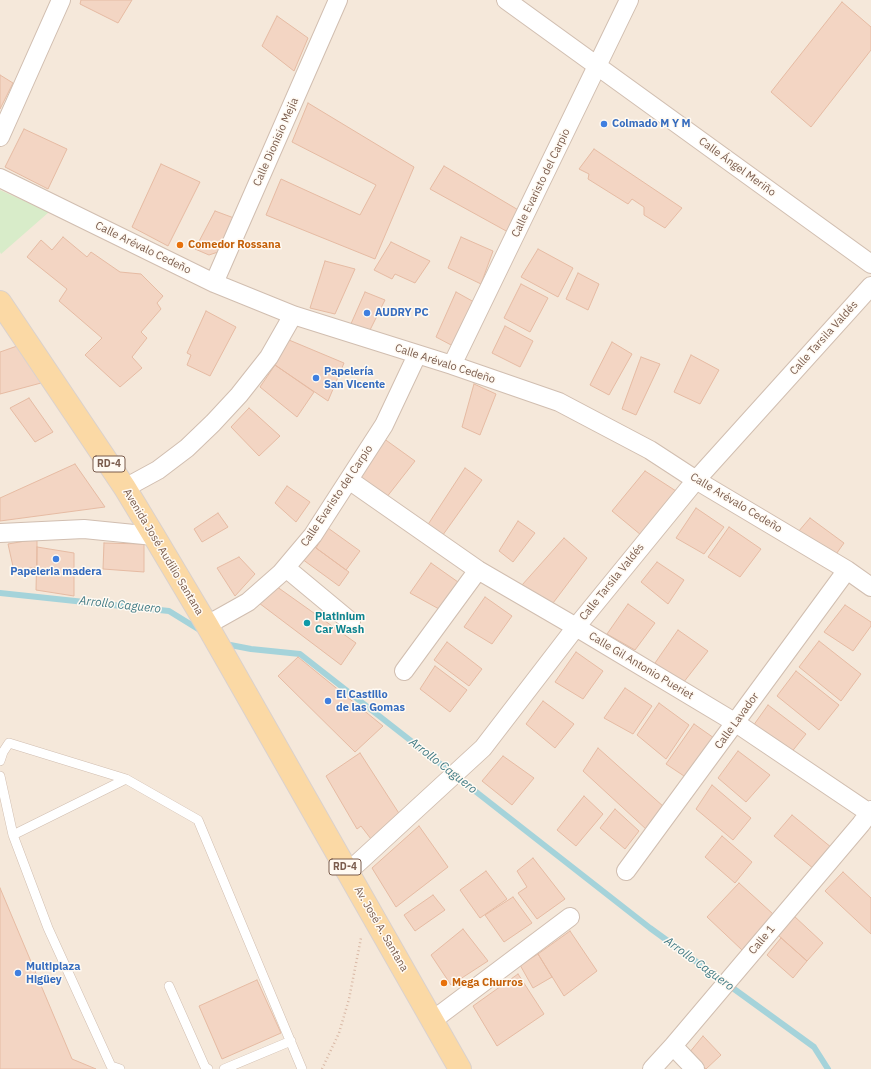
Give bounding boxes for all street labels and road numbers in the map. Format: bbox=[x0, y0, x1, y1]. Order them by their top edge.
street label: Calle Dionisio Mejía bbox=[250, 96, 302, 188]
street label: Calle Evaristo del Carpio bbox=[509, 126, 573, 240]
street label: Calle Ángel Meriño bbox=[696, 135, 778, 199]
street label: Calle Arévalo Cedeño bbox=[93, 219, 193, 277]
street label: Calle Tarsila Valdés bbox=[787, 298, 861, 378]
street label: Calle Arévalo Cedeño bbox=[393, 342, 497, 386]
street label: Calle Evaristo del Carpio bbox=[298, 443, 376, 549]
road number: RD-4 bbox=[93, 456, 125, 472]
street label: Calle Arévalo Cedeño bbox=[688, 470, 784, 536]
street label: Avenida José Audilio Santana bbox=[120, 486, 206, 618]
street label: Calle Tarsila Valdés bbox=[577, 541, 647, 623]
street label: Calle Gil Antonio Pueriet bbox=[586, 629, 696, 703]
street label: Calle Lavador bbox=[712, 690, 762, 752]
road number: RD-4 bbox=[329, 859, 361, 875]
street label: Av. José A. Santana bbox=[351, 884, 411, 974]
street label: Calle 1 bbox=[746, 923, 778, 957]

